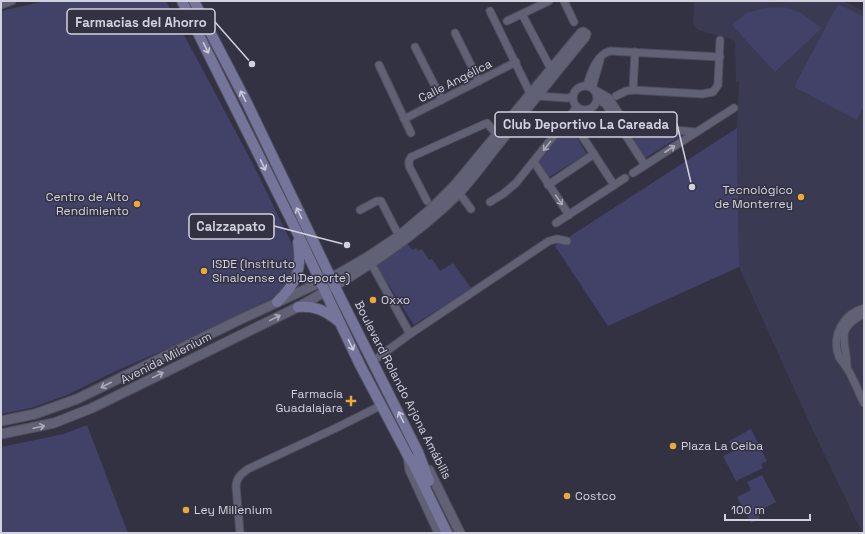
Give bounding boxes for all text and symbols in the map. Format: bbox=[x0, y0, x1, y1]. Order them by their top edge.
callout: Farmacias del Ahorro bbox=[67, 9, 215, 34]
text: Farmacias del Ahorro bbox=[75, 14, 207, 31]
one-way arrow bbox=[203, 42, 210, 54]
street label: Calle Angélica bbox=[416, 56, 494, 106]
one-way arrow bbox=[239, 90, 246, 102]
callout: Club Deportivo La Careada bbox=[495, 112, 677, 137]
text: Club Deportivo La Careada bbox=[503, 116, 669, 133]
one-way arrow bbox=[542, 140, 551, 151]
one-way arrow bbox=[664, 145, 675, 153]
one-way arrow bbox=[260, 159, 267, 171]
place label: Tecnológico de Monterrey bbox=[714, 182, 793, 212]
place label: Centro de Alto Rendimiento bbox=[46, 189, 129, 219]
marker: Tecnológico de Monterrey bbox=[796, 192, 806, 202]
one-way arrow bbox=[555, 194, 563, 205]
marker: Centro de Alto Rendimiento bbox=[132, 199, 142, 209]
one-way arrow bbox=[295, 207, 302, 219]
callout: Calzzapato bbox=[189, 214, 274, 239]
text: Calzzapato bbox=[196, 218, 266, 235]
place label: ISDE (Instituto Sinaloense del Deporte) bbox=[212, 256, 350, 286]
marker: ISDE (Instituto Sinaloense del Deporte) bbox=[199, 266, 209, 276]
place label: Oxxo bbox=[381, 292, 410, 308]
marker: Oxxo bbox=[368, 295, 378, 305]
street label: Boulevard Rolando Arjona Amábilis bbox=[351, 298, 455, 482]
one-way arrow bbox=[269, 314, 281, 321]
street label: Avenida Milenium bbox=[118, 328, 214, 388]
one-way arrow bbox=[347, 339, 355, 351]
one-way arrow bbox=[152, 371, 164, 378]
one-way arrow bbox=[100, 381, 112, 389]
place label: Farmacia Guadalajara bbox=[275, 386, 343, 416]
marker: Farmacia Guadalajara bbox=[346, 396, 356, 406]
one-way arrow bbox=[397, 411, 404, 423]
one-way arrow bbox=[32, 422, 45, 430]
place label: Plaza La Ceiba bbox=[681, 438, 763, 454]
marker: Plaza La Ceiba bbox=[668, 441, 678, 451]
place label: Costco bbox=[575, 488, 616, 504]
marker: Costco bbox=[562, 491, 572, 501]
scale bar bbox=[725, 496, 810, 522]
place label: Ley Millenium bbox=[194, 502, 272, 518]
text: 100 m bbox=[731, 502, 765, 518]
marker: Ley Millenium bbox=[181, 505, 191, 515]

